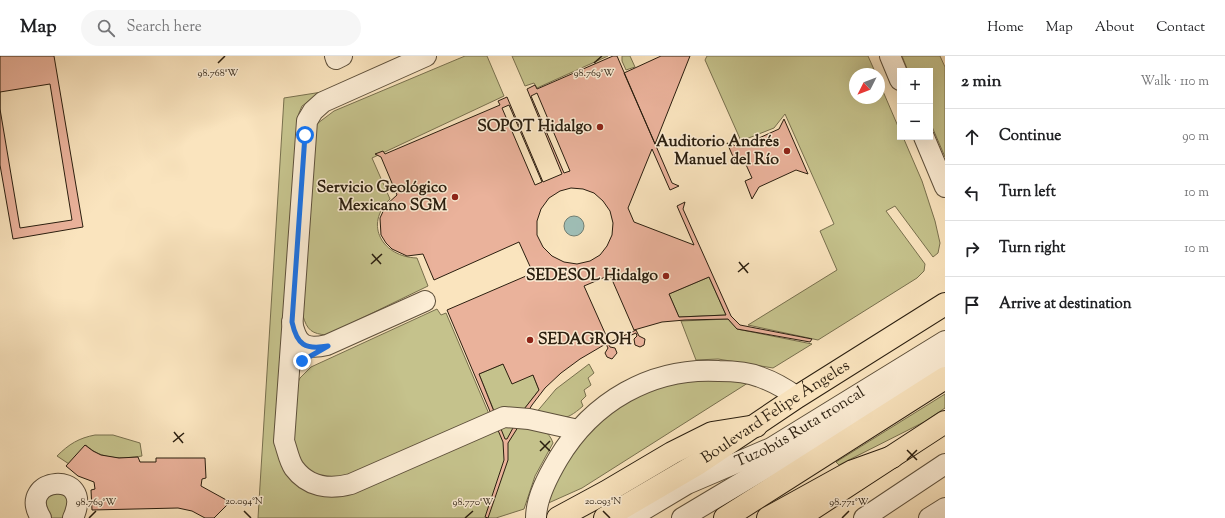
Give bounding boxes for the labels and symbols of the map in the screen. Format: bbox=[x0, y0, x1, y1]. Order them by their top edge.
text: 98.768°W bbox=[198, 66, 238, 81]
text: 98.769°W bbox=[574, 66, 614, 81]
north arrow bbox=[849, 68, 885, 104]
place label: SOPOT Hidalgo bbox=[477, 116, 592, 139]
marker: SOPOT Hidalgo bbox=[595, 122, 605, 132]
route start bbox=[296, 126, 314, 144]
place label: Auditorio Andrés Manuel del Río bbox=[656, 131, 779, 172]
marker: Auditorio Andrés Manuel del Río bbox=[782, 146, 792, 156]
place label: Servicio Geológico Mexicano SGM bbox=[317, 177, 447, 218]
marker: Servicio Geológico Mexicano SGM bbox=[450, 192, 460, 202]
place label: SEDESOL Hidalgo bbox=[526, 265, 658, 288]
marker: SEDESOL Hidalgo bbox=[661, 271, 671, 281]
place label: SEDAGROH bbox=[538, 329, 632, 352]
marker: SEDAGROH bbox=[525, 335, 535, 345]
route end bbox=[293, 352, 311, 370]
street label: Boulevard Felipe Ángeles bbox=[697, 355, 855, 470]
street label: Tuzobús Ruta troncal bbox=[731, 381, 870, 474]
text: 20.094°N bbox=[225, 494, 263, 509]
text: 20.093°N bbox=[585, 494, 621, 509]
text: 98.769°W bbox=[76, 495, 116, 510]
text: 98.770°W bbox=[453, 495, 493, 510]
text: 98.771°W bbox=[829, 495, 869, 510]

